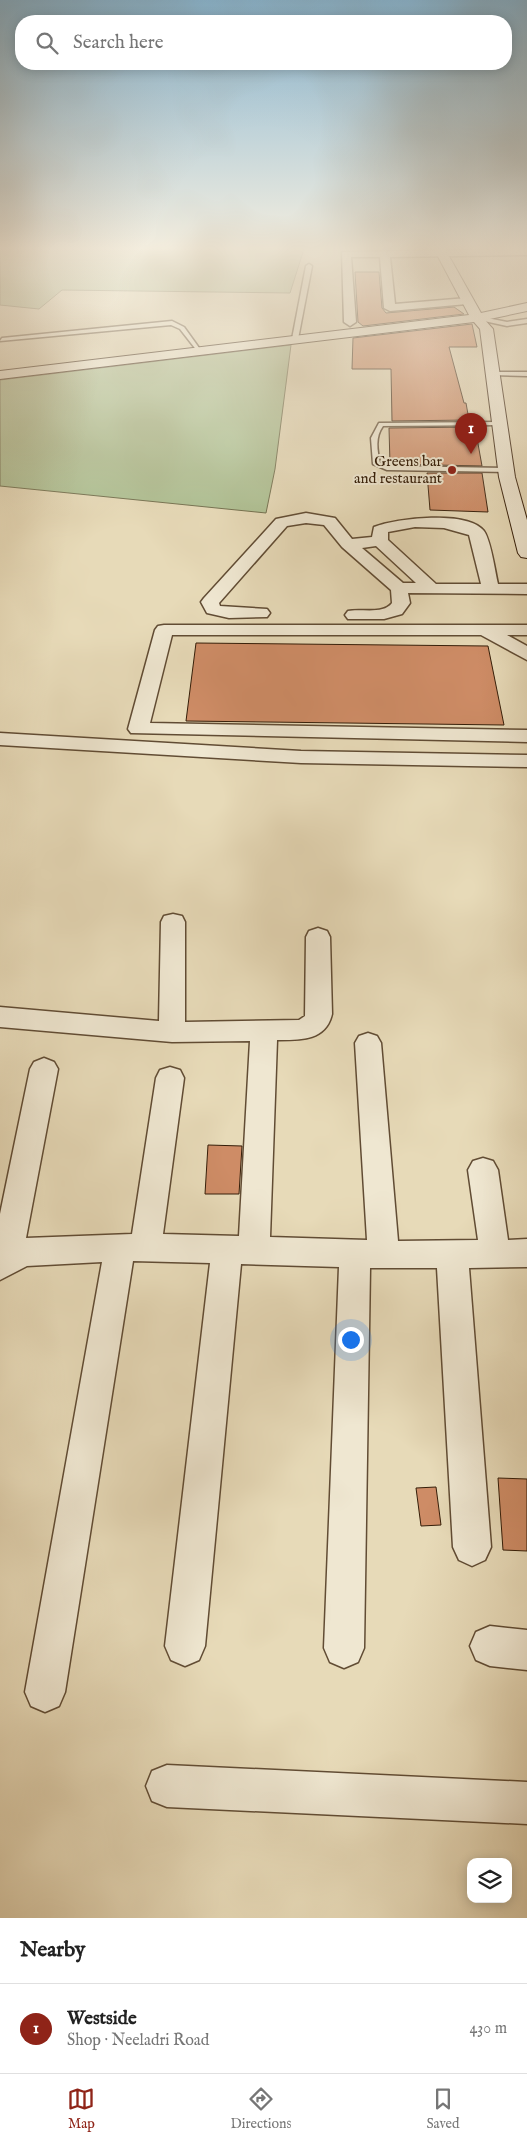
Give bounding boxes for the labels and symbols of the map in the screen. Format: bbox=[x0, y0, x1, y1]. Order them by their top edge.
pin: 1 bbox=[455, 413, 487, 454]
place label: Greens bar and restaurant bbox=[354, 452, 442, 488]
marker: Greens bar and restaurant bbox=[446, 464, 458, 476]
your location bbox=[338, 1327, 364, 1353]

